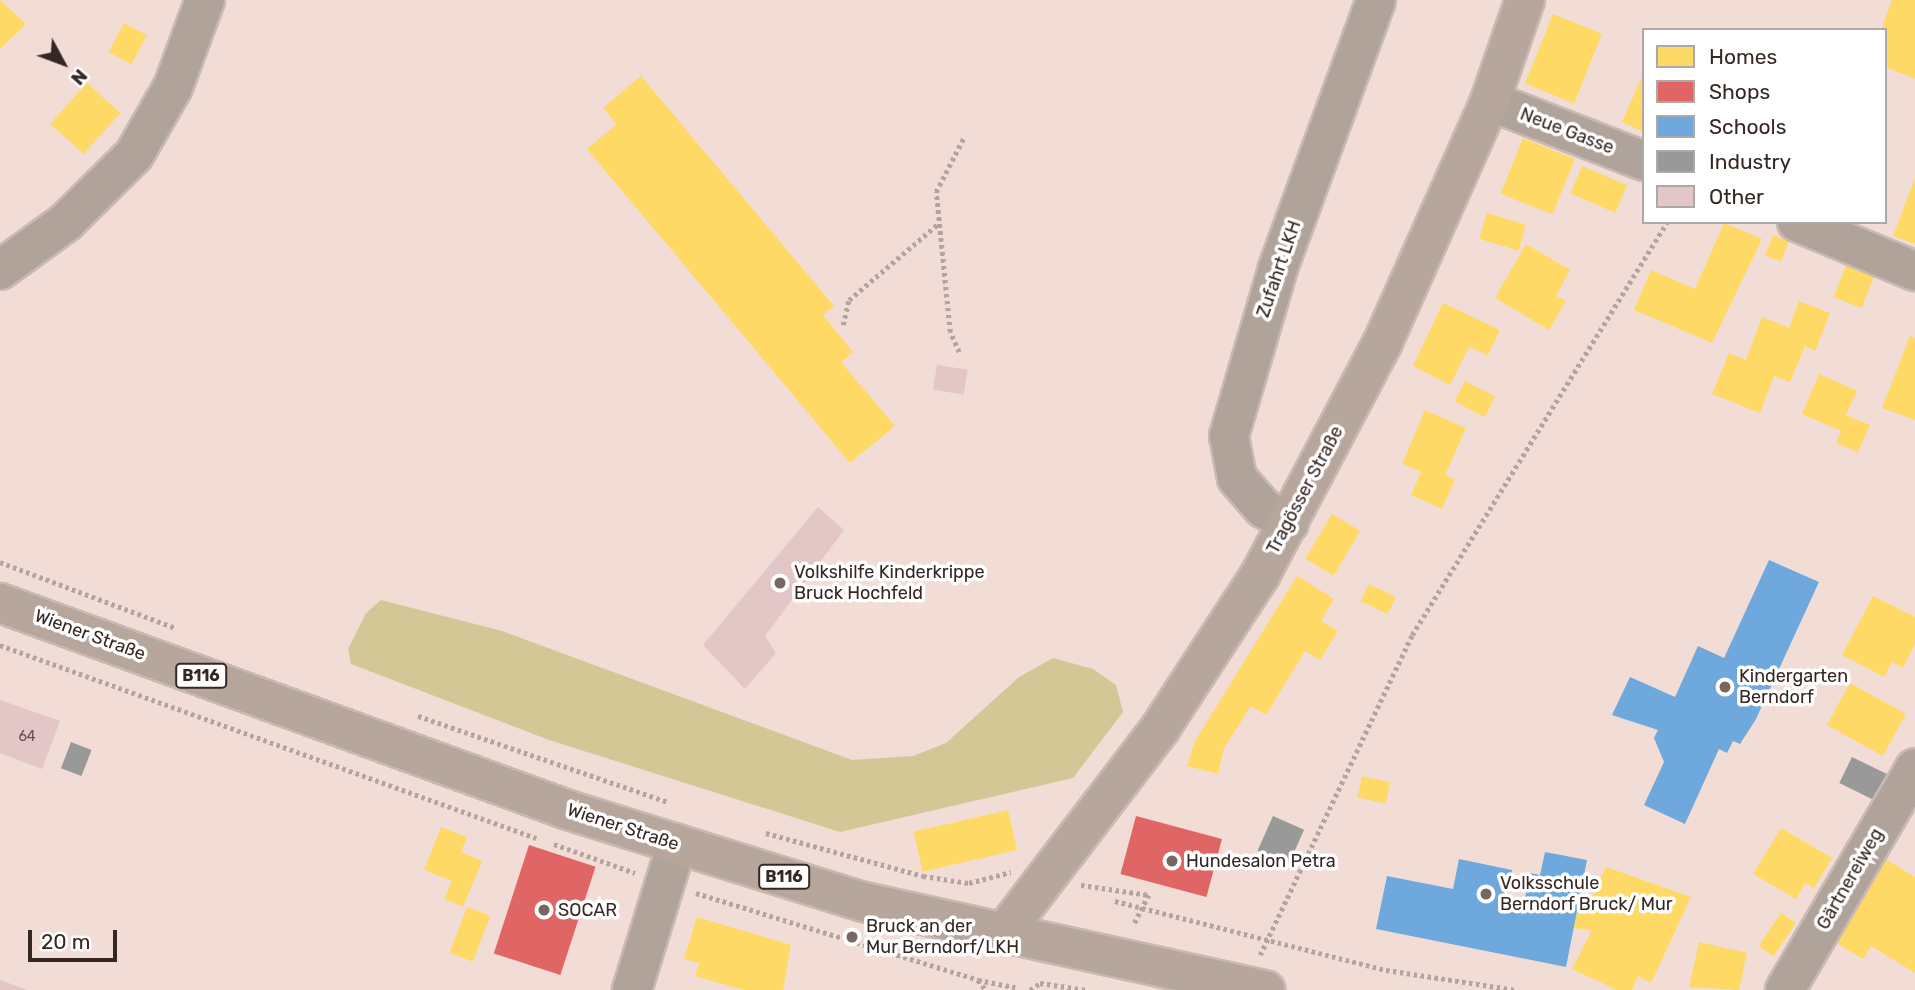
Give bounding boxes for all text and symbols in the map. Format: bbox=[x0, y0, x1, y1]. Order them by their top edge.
north arrow bbox=[28, 28, 98, 98]
legend bbox=[1642, 28, 1887, 224]
text: Homes bbox=[1709, 44, 1777, 69]
text: N bbox=[66, 64, 92, 90]
text: Shops bbox=[1709, 79, 1770, 104]
street label: Neue Gasse bbox=[1517, 103, 1617, 159]
text: Schools bbox=[1709, 114, 1786, 139]
text: Industry bbox=[1709, 149, 1791, 174]
text: Other bbox=[1709, 184, 1764, 209]
street label: Zufahrt LKH bbox=[1252, 218, 1306, 320]
street label: Tragösser Straße bbox=[1262, 422, 1348, 558]
place label: Volkshilfe Kinderkrippe Bruck Hochfeld bbox=[794, 562, 985, 604]
marker: Volkshilfe Kinderkrippe Bruck Hochfeld bbox=[772, 575, 788, 591]
street label: Wiener Straße bbox=[32, 605, 148, 665]
road number: B116 bbox=[175, 664, 227, 688]
place label: Kindergarten Berndorf bbox=[1739, 666, 1848, 708]
marker: Kindergarten Berndorf bbox=[1717, 679, 1733, 695]
house number: 64 bbox=[18, 729, 36, 745]
street label: Wiener Straße bbox=[564, 799, 682, 855]
street label: Gärtnereiweg bbox=[1812, 825, 1888, 933]
place label: Hundesalon Petra bbox=[1186, 850, 1336, 872]
marker: Hundesalon Petra bbox=[1164, 853, 1180, 869]
road number: B116 bbox=[758, 864, 810, 890]
place label: Volksschule Berndorf Bruck/ Mur bbox=[1500, 873, 1673, 916]
marker: Volksschule Berndorf Bruck/ Mur bbox=[1478, 886, 1494, 902]
place label: SOCAR bbox=[558, 899, 617, 921]
marker: SOCAR bbox=[536, 902, 552, 918]
scale bar bbox=[32, 916, 121, 960]
place label: Bruck an der Mur Berndorf/LKH bbox=[866, 916, 1019, 958]
text: 20 m bbox=[41, 929, 90, 954]
marker: Bruck an der Mur Berndorf/LKH bbox=[844, 929, 860, 945]

